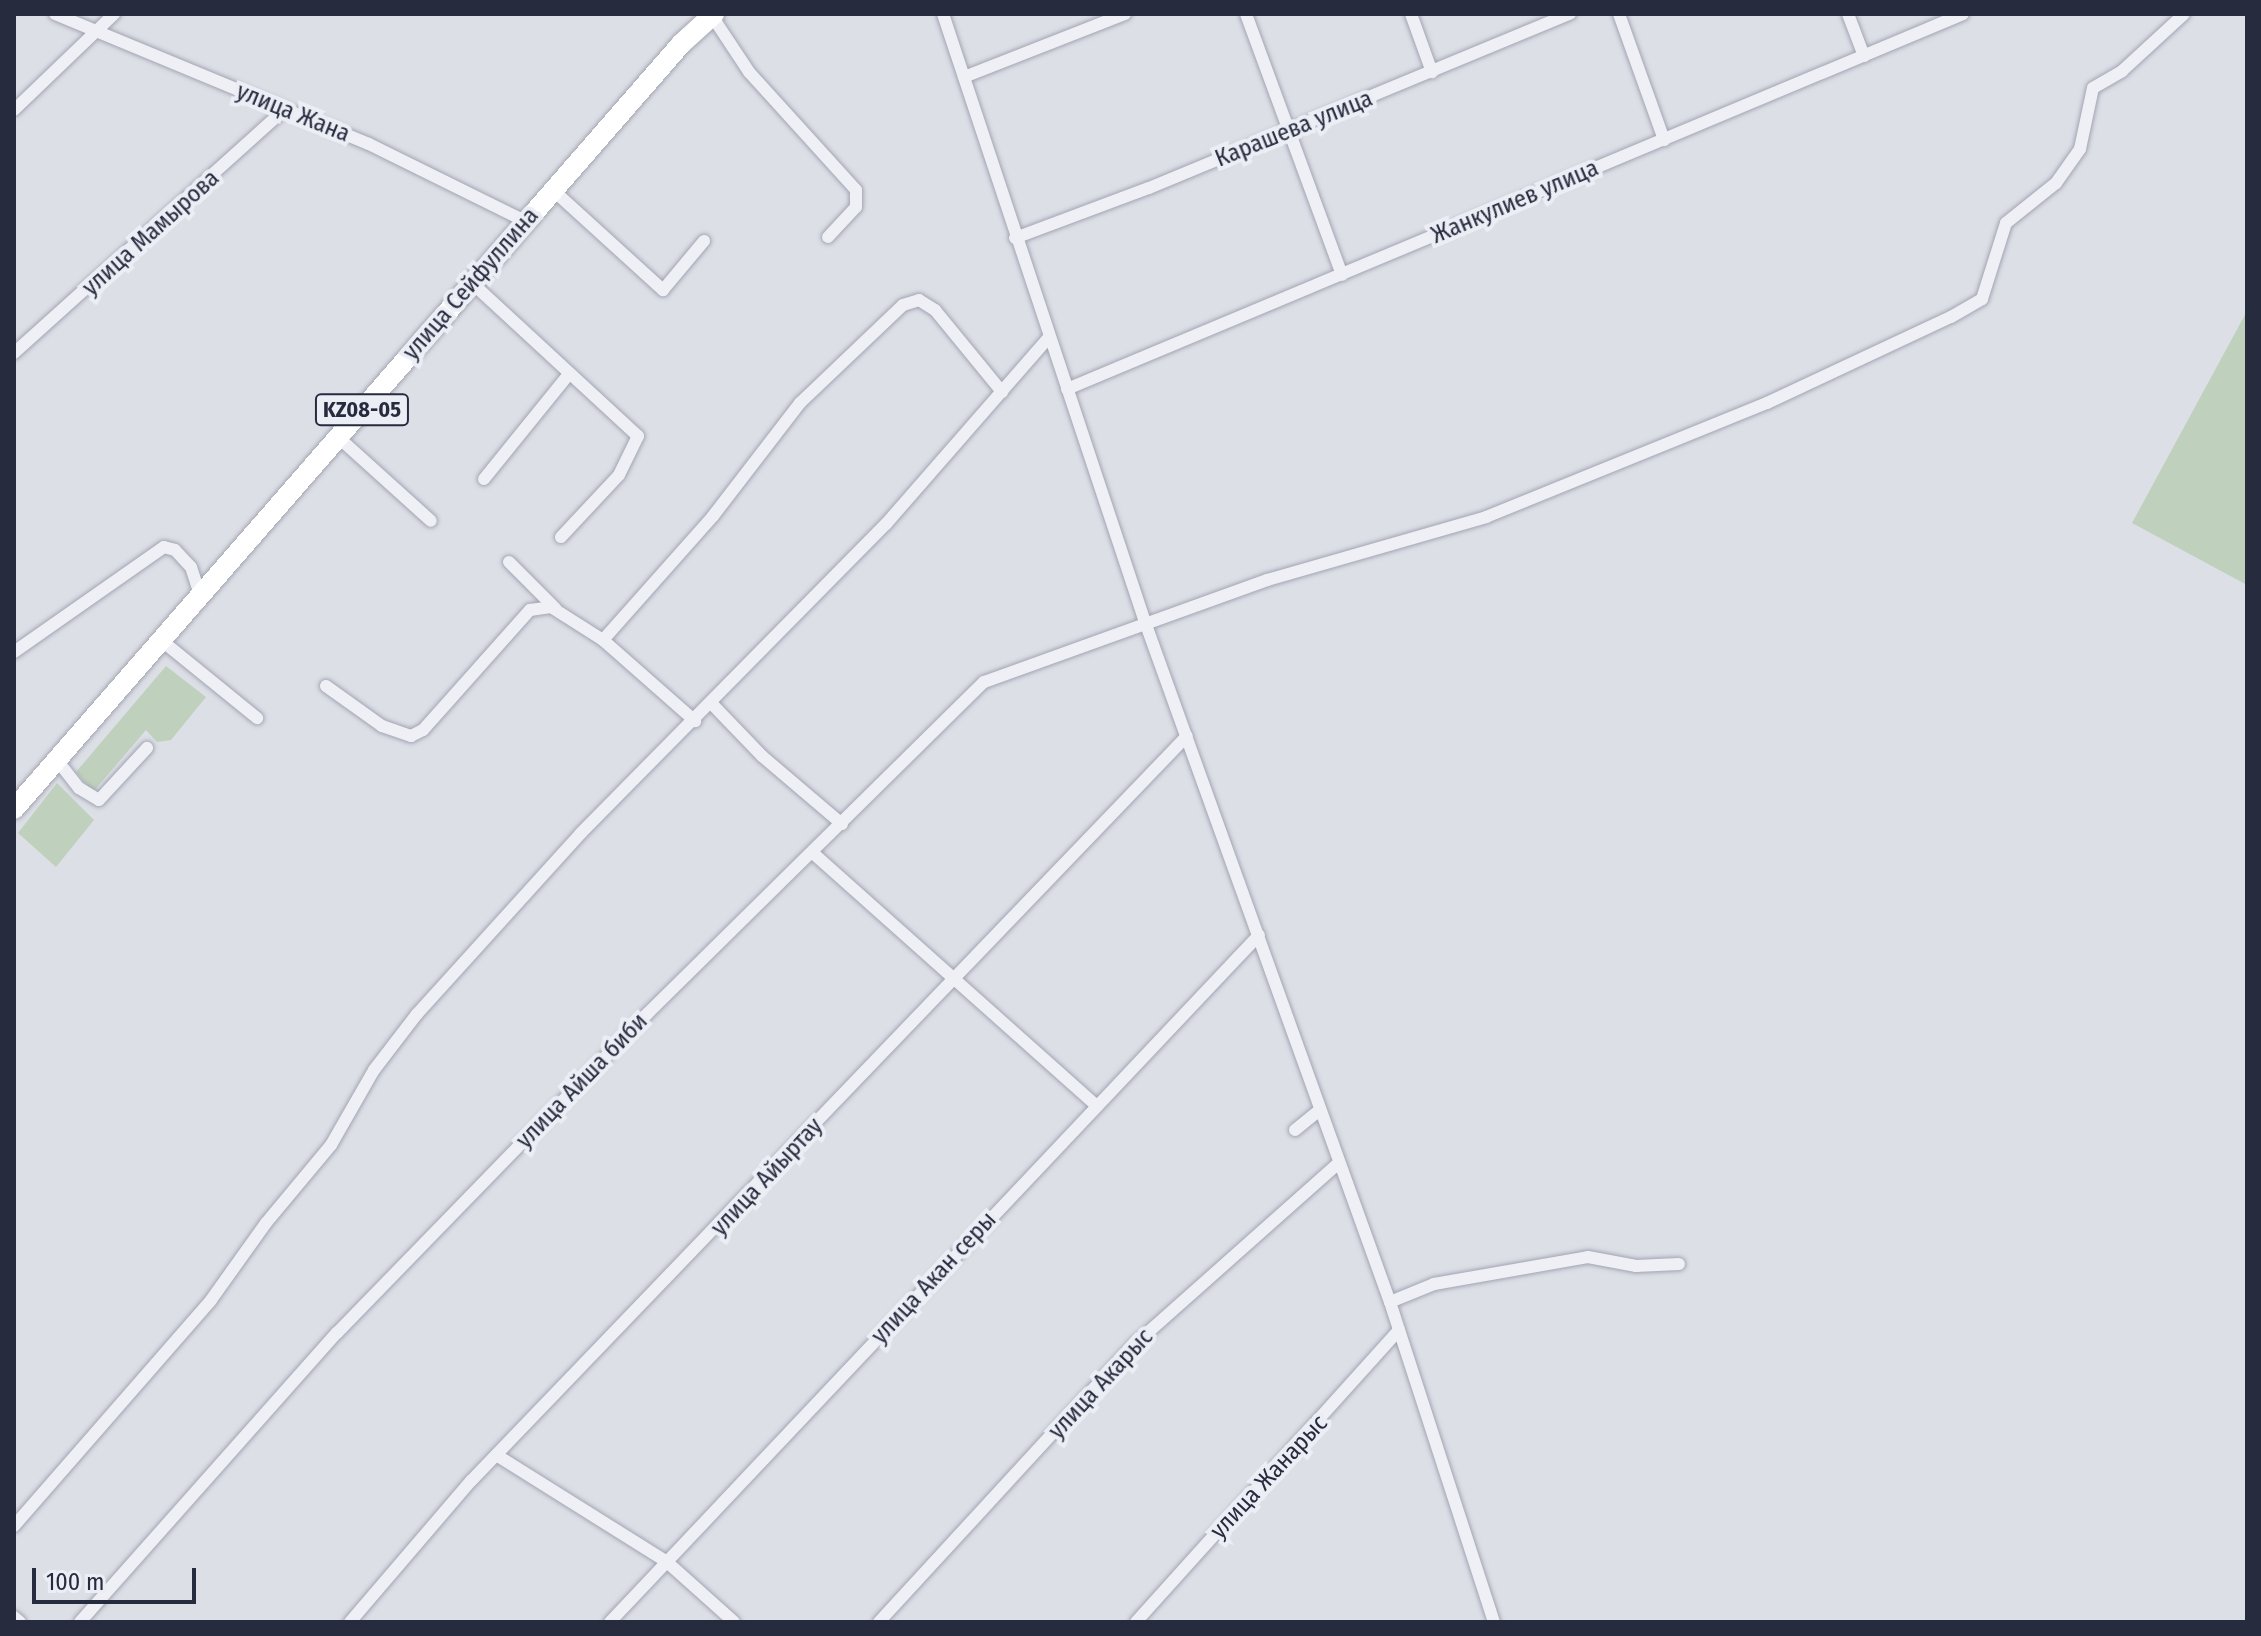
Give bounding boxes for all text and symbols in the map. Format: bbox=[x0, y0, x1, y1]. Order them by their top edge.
street label: улица Жана bbox=[232, 77, 354, 149]
street label: Карашева улица bbox=[1211, 84, 1377, 174]
street label: Жанкулиев улица bbox=[1427, 154, 1603, 250]
street label: улица Мамырова bbox=[77, 164, 225, 302]
street label: улица Сейфуллина bbox=[397, 202, 545, 366]
road number: KZ08-05 bbox=[314, 392, 410, 428]
street label: улица Айша биби bbox=[510, 1008, 654, 1154]
street label: улица Айыртау bbox=[705, 1112, 829, 1242]
street label: улица Акан серы bbox=[866, 1206, 1002, 1350]
street label: улица Акарыс bbox=[1043, 1323, 1159, 1445]
street label: улица Жанарыс bbox=[1204, 1409, 1334, 1545]
scale bar bbox=[36, 1552, 200, 1602]
text: 100 m bbox=[46, 1568, 104, 1596]

